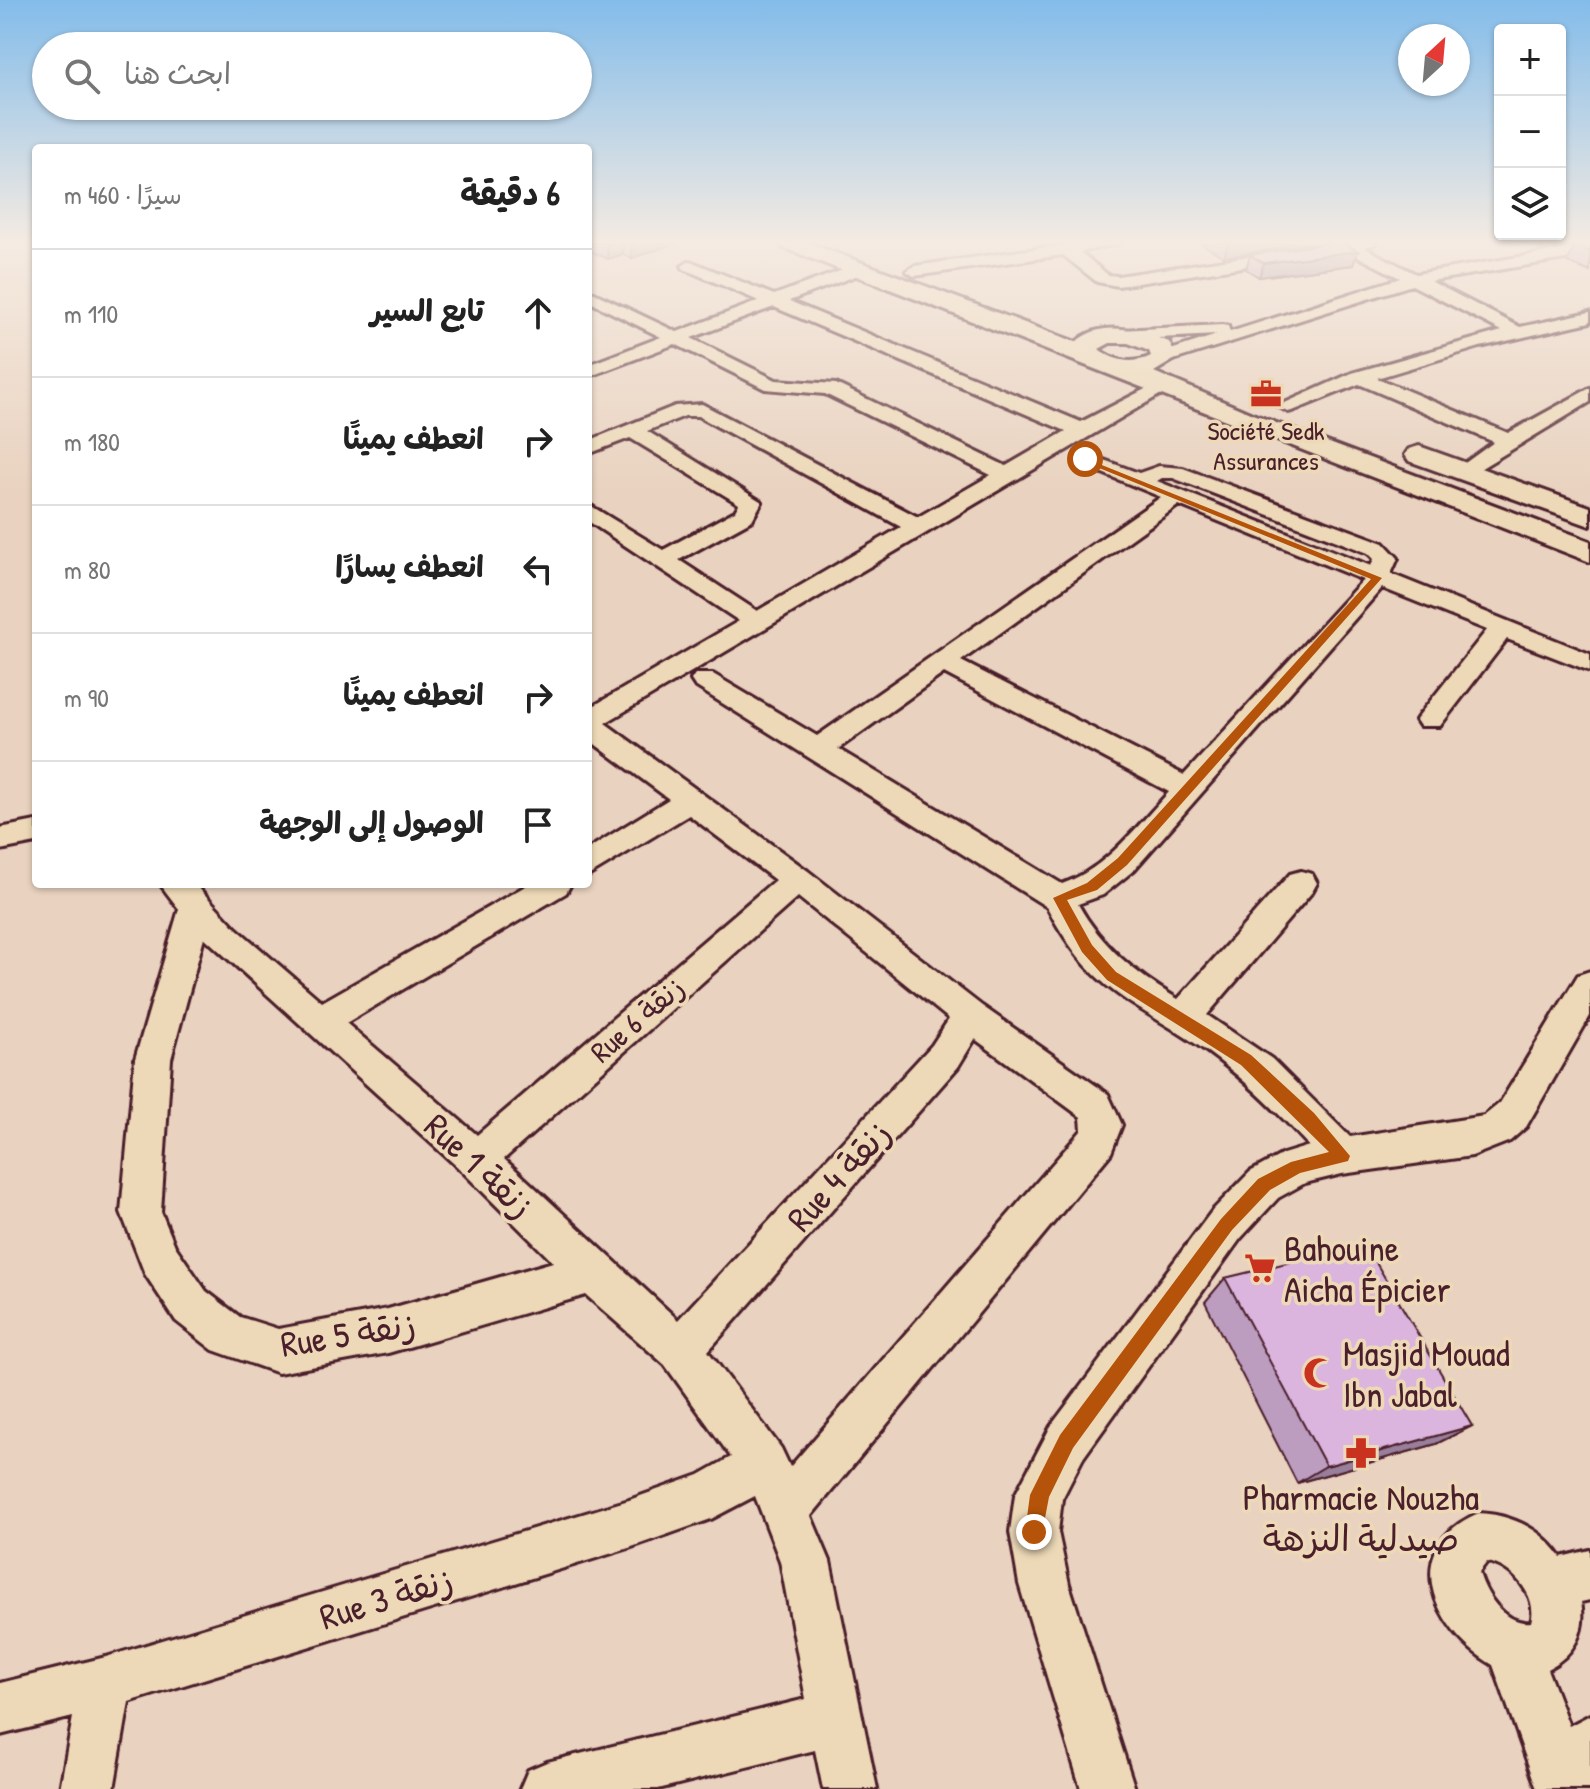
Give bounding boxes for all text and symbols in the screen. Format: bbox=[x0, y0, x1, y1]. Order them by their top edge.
north arrow bbox=[1398, 24, 1470, 96]
map controls bbox=[1494, 24, 1566, 240]
button: + bbox=[1494, 24, 1566, 96]
search box bbox=[32, 32, 592, 120]
text: ابحث هنا bbox=[124, 53, 231, 93]
icon: search bbox=[60, 54, 104, 98]
button: − bbox=[1494, 96, 1566, 168]
button: layers bbox=[1494, 168, 1566, 240]
text: 6 دقيقة bbox=[460, 170, 560, 216]
text: سيرًا · 460 m bbox=[64, 177, 182, 212]
text: تابع السير bbox=[370, 290, 484, 330]
icon: ahead bbox=[516, 291, 560, 335]
text: 110 m bbox=[64, 296, 118, 331]
office icon: Société Sedk Assurances bbox=[1249, 377, 1283, 411]
place label: Société Sedk Assurances bbox=[1207, 413, 1325, 478]
text: انعطف يمينًا bbox=[343, 418, 484, 458]
icon: right bbox=[516, 419, 560, 463]
text: 180 m bbox=[64, 424, 120, 459]
route start bbox=[1067, 441, 1103, 477]
text: انعطف يسارًا bbox=[335, 546, 484, 586]
icon: left bbox=[516, 547, 560, 591]
text: 80 m bbox=[64, 552, 111, 587]
text: انعطف يمينًا bbox=[343, 674, 484, 714]
icon: right bbox=[516, 675, 560, 719]
text: 90 m bbox=[64, 680, 109, 715]
text: الوصول إلى الوجهة bbox=[259, 802, 484, 842]
icon: arrive bbox=[516, 803, 560, 847]
street label: Rue 6 زنقة bbox=[581, 967, 693, 1071]
street label: Rue 1 زنقة bbox=[414, 1101, 546, 1229]
street label: Rue 4 زنقة bbox=[775, 1109, 901, 1241]
place label: Bahouine Aicha Épicier bbox=[1284, 1223, 1451, 1313]
supermarket icon: Bahouine Aicha Épicier bbox=[1243, 1251, 1277, 1285]
street label: Rue 5 زنقة bbox=[277, 1298, 419, 1368]
place label: Masjid Mouad Ibn Jabal bbox=[1343, 1328, 1510, 1418]
mosque icon: Masjid Mouad Ibn Jabal bbox=[1302, 1356, 1336, 1390]
pharmacy icon: Pharmacie Nouzha صيدلية النزهة bbox=[1344, 1436, 1378, 1470]
place label: Pharmacie Nouzha صيدلية النزهة bbox=[1243, 1472, 1479, 1562]
route end bbox=[1016, 1514, 1052, 1550]
street label: Rue 3 زنقة bbox=[313, 1554, 459, 1640]

